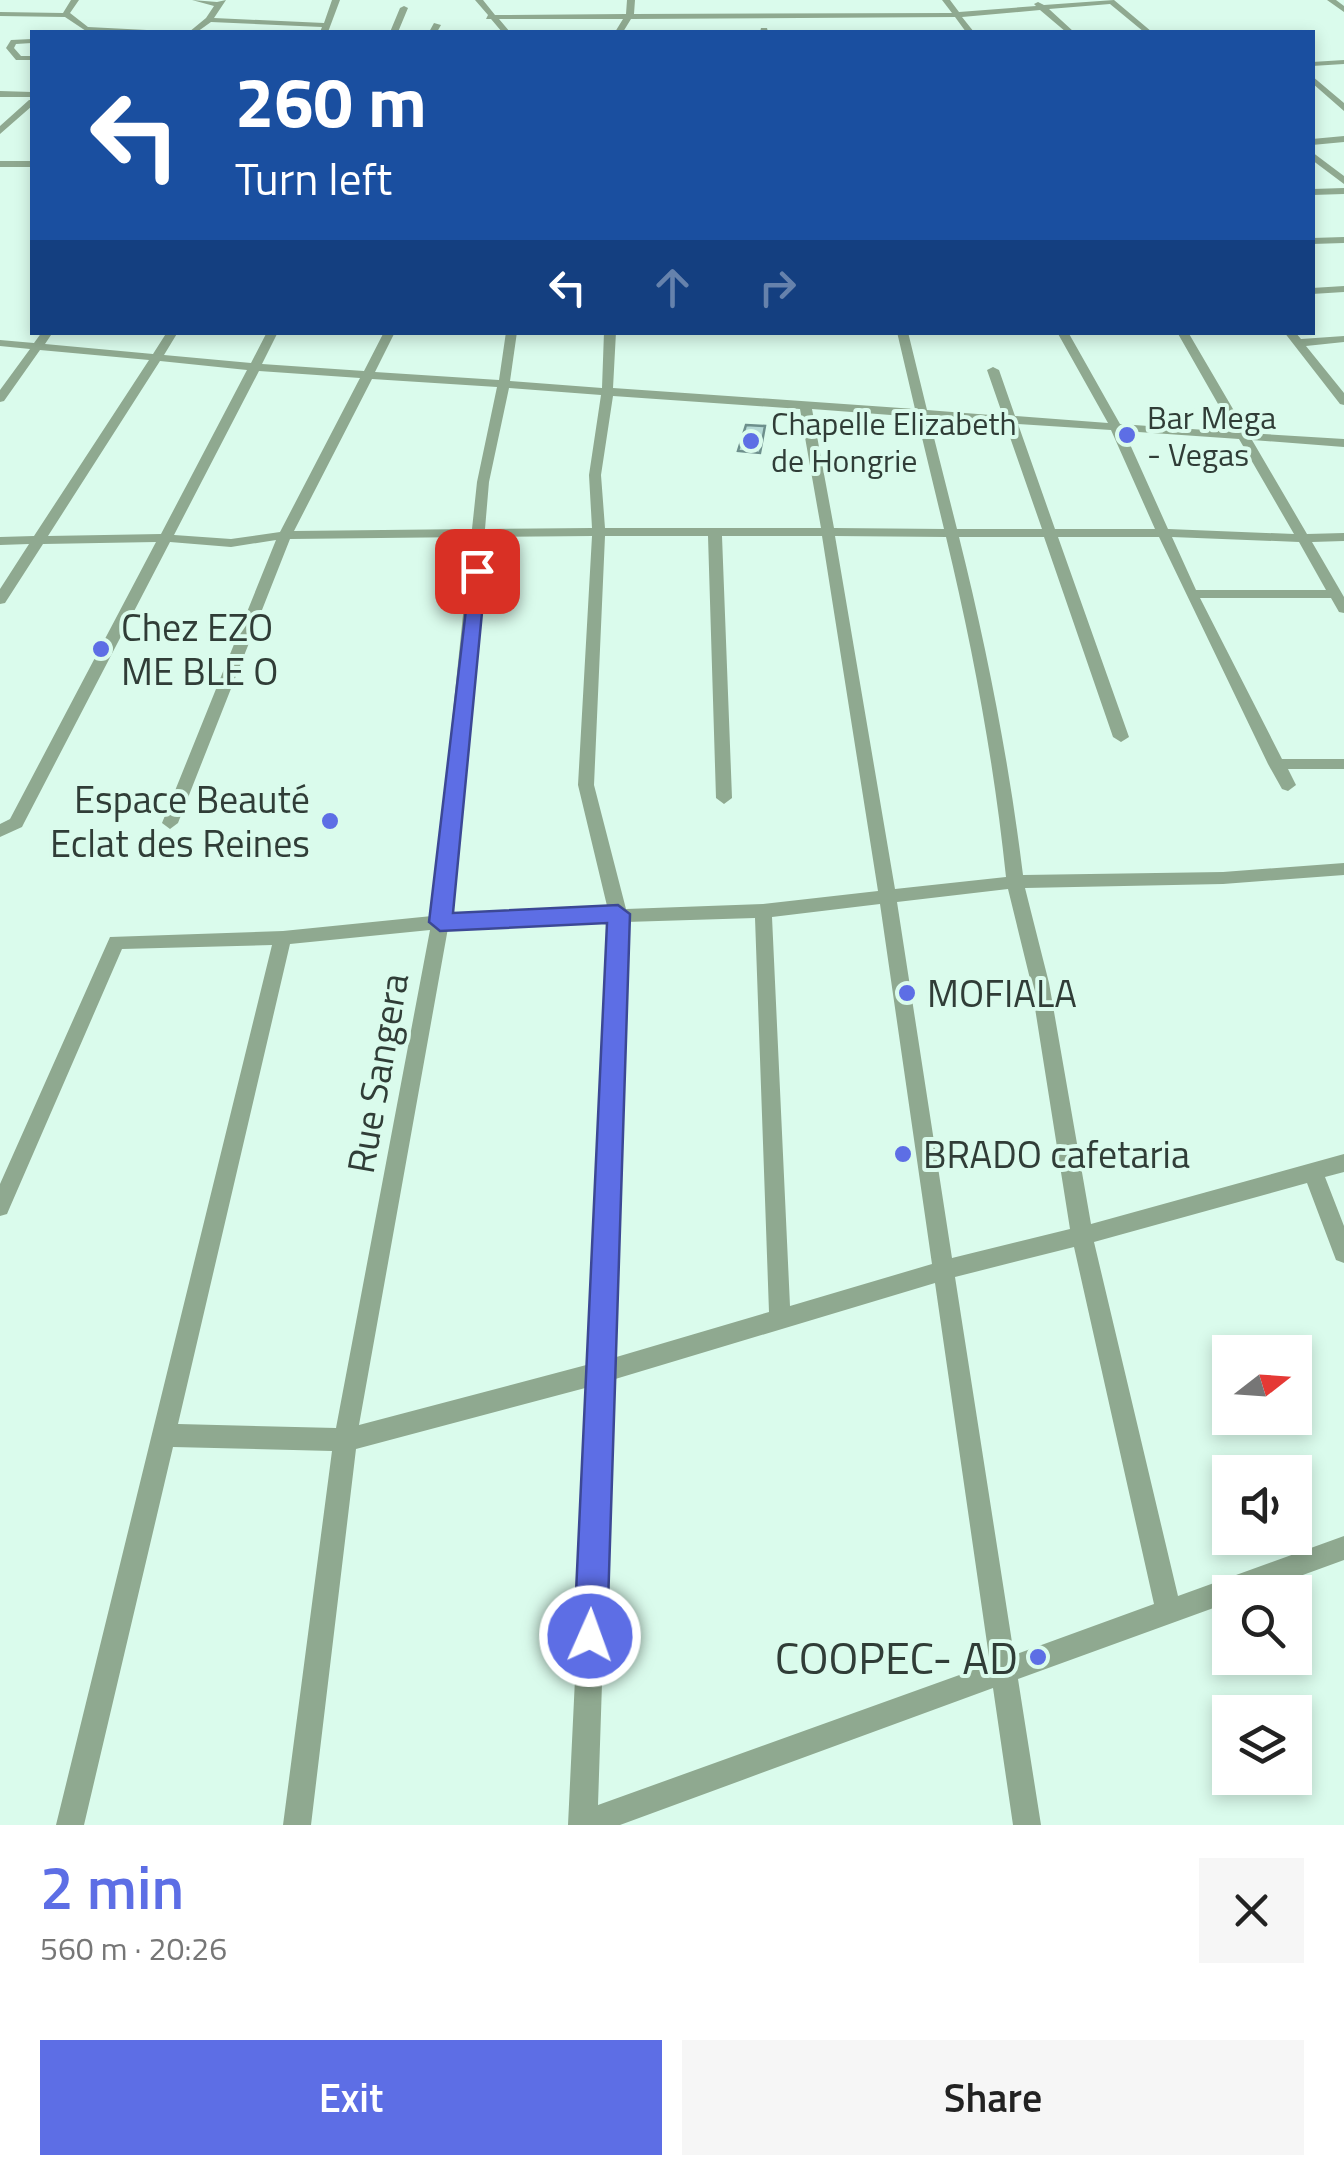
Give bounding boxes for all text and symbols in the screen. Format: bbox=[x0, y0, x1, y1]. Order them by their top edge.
text: 260 m bbox=[235, 48, 427, 154]
icon: left bbox=[70, 70, 200, 200]
text: Turn left bbox=[235, 144, 392, 212]
icon: left bbox=[540, 260, 595, 315]
icon: ahead bbox=[645, 260, 700, 315]
icon: right bbox=[750, 260, 805, 315]
place label: Bar Mega - Vegas bbox=[1147, 393, 1276, 478]
place label: Chapelle Elizabeth de Hongrie bbox=[771, 399, 1017, 484]
marker: Bar Mega - Vegas bbox=[1116, 424, 1138, 446]
marker: Chapelle Elizabeth de Hongrie bbox=[740, 430, 762, 452]
pin bbox=[435, 529, 520, 614]
icon: arrive bbox=[450, 544, 505, 599]
place label: Chez EZO ME BLE O bbox=[121, 598, 278, 700]
marker: Chez EZO ME BLE O bbox=[90, 638, 112, 660]
place label: Espace Beauté Eclat des Reines bbox=[50, 770, 310, 872]
marker: Espace Beauté Eclat des Reines bbox=[319, 810, 341, 832]
place label: MOFIALA bbox=[927, 964, 1077, 1022]
street label: Rue Sangera bbox=[331, 969, 423, 1177]
marker: MOFIALA bbox=[896, 982, 918, 1004]
place label: BRADO cafetaria bbox=[923, 1125, 1190, 1183]
marker: BRADO cafetaria bbox=[892, 1143, 914, 1165]
north arrow bbox=[1212, 1335, 1312, 1435]
map controls bbox=[1212, 1335, 1312, 1795]
button: sound bbox=[1212, 1455, 1312, 1555]
button: search bbox=[1212, 1575, 1312, 1675]
position arrow bbox=[538, 1584, 642, 1688]
place label: COOPEC- AD bbox=[775, 1623, 1018, 1691]
marker: COOPEC- AD bbox=[1027, 1646, 1049, 1668]
button: layers bbox=[1212, 1695, 1312, 1795]
text: 2 min bbox=[40, 1841, 184, 1932]
button: close bbox=[1199, 1858, 1304, 1963]
text: 560 m · 20:26 bbox=[40, 1924, 227, 1972]
button: Exit bbox=[40, 2040, 662, 2155]
button: Share bbox=[682, 2040, 1304, 2155]

